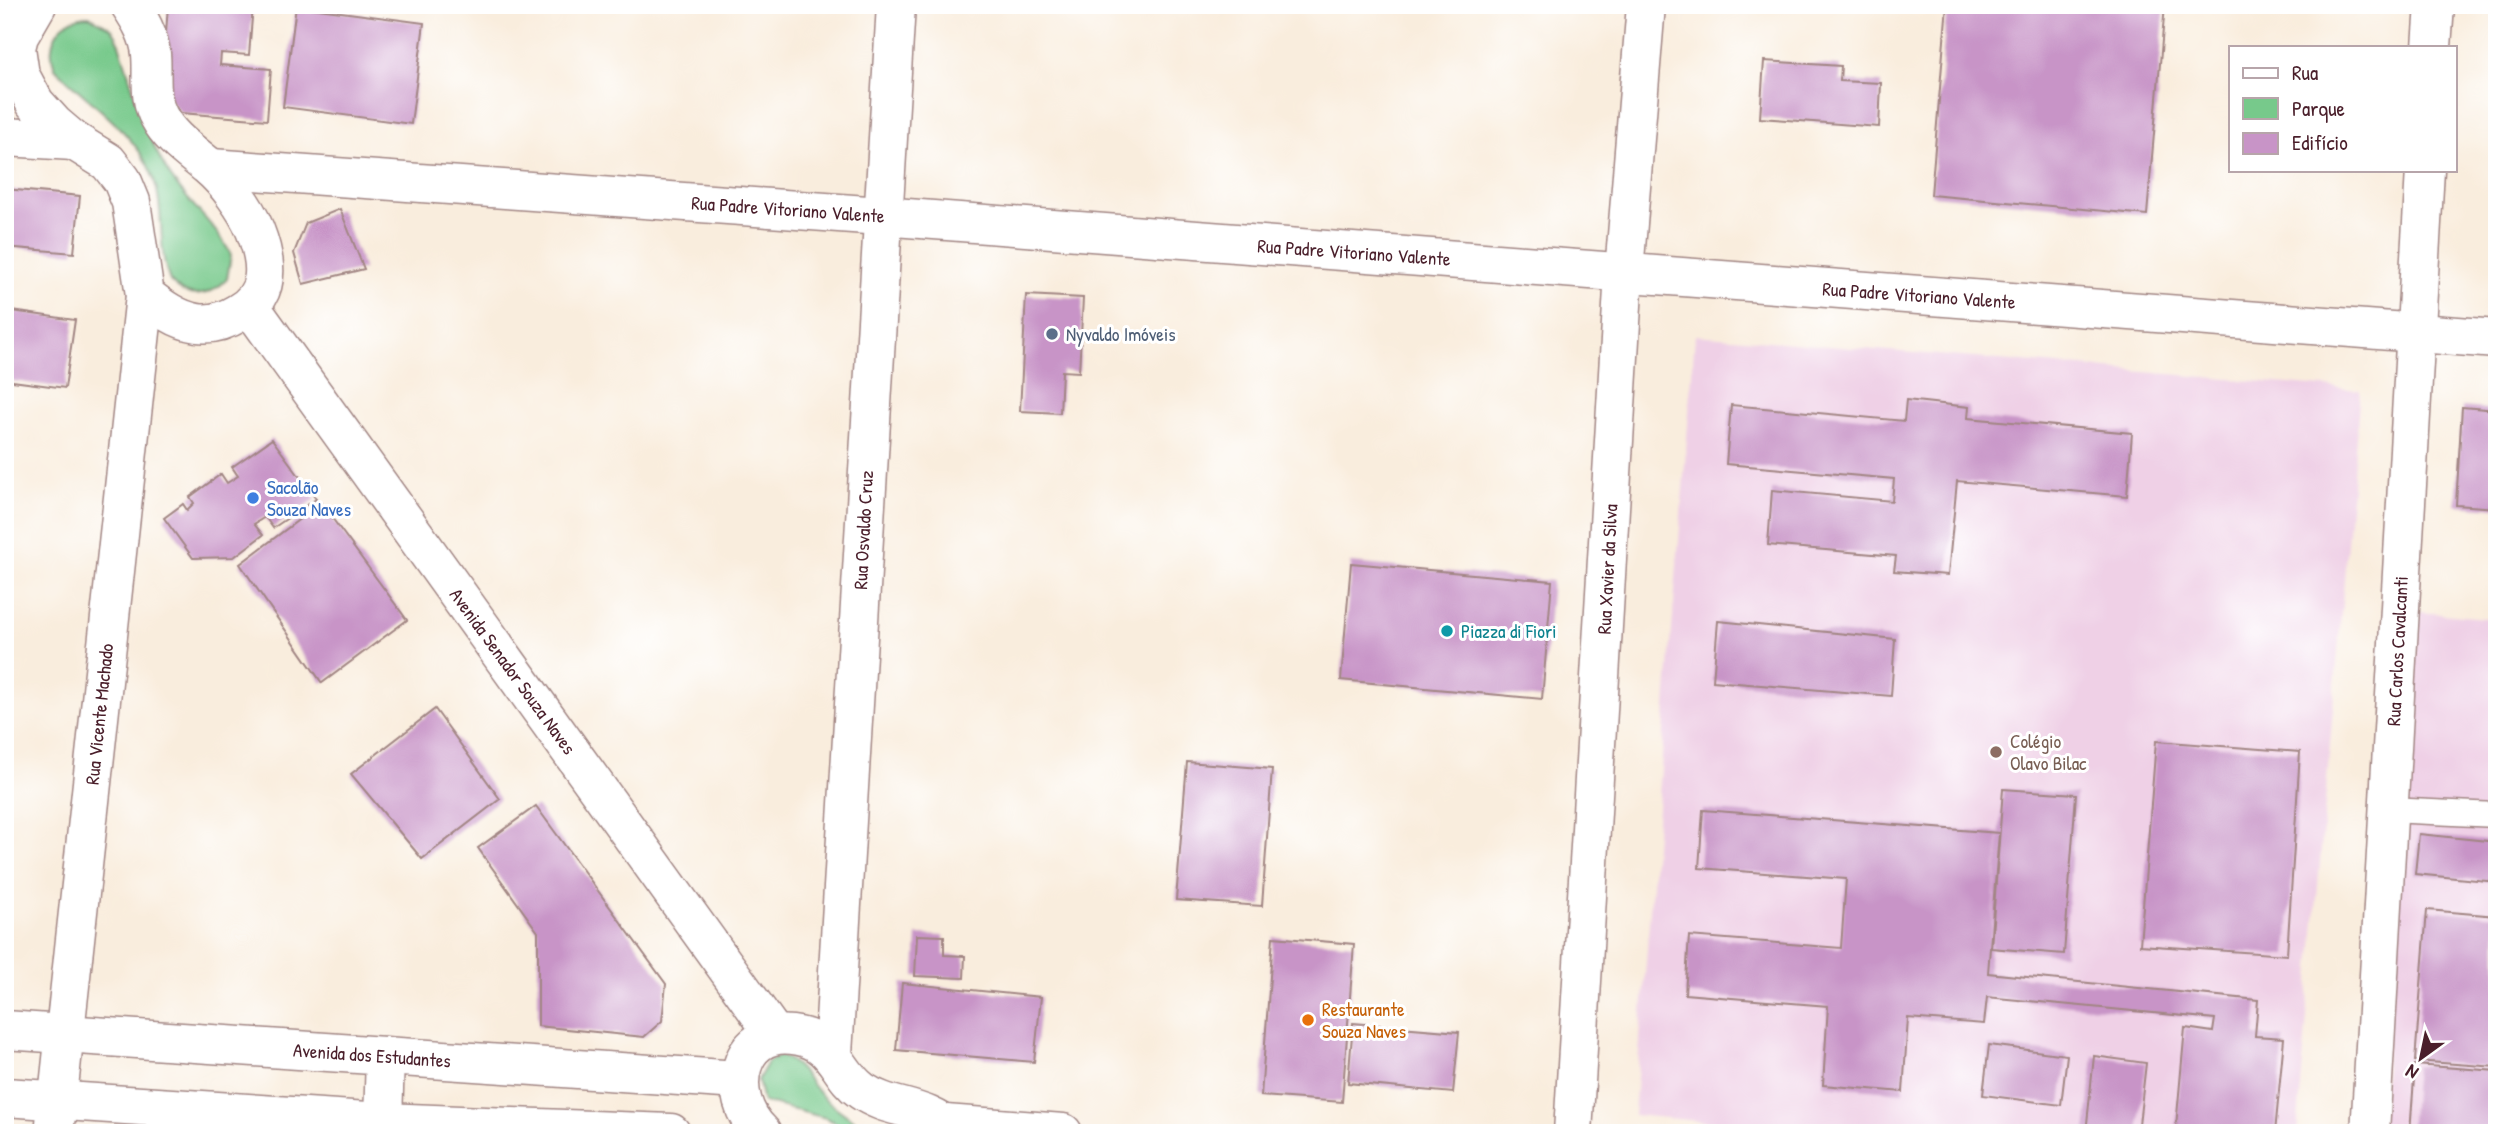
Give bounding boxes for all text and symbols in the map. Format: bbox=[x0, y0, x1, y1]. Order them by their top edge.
legend bbox=[2229, 46, 2456, 172]
text: Rua bbox=[2292, 58, 2318, 87]
text: Parque bbox=[2292, 94, 2345, 123]
text: Edifício bbox=[2292, 128, 2348, 157]
street label: Rua Padre Vitoriano Valente bbox=[691, 189, 886, 229]
street label: Rua Padre Vitoriano Valente bbox=[1257, 232, 1452, 272]
street label: Rua Padre Vitoriano Valente bbox=[1822, 275, 2017, 315]
place label: Nyvaldo Imóveis bbox=[1066, 321, 1175, 347]
marker: Nyvaldo Imóveis bbox=[1044, 326, 1060, 342]
street label: Rua Osvaldo Cruz bbox=[847, 470, 879, 590]
place label: Sacolão Souza Naves bbox=[267, 474, 351, 522]
marker: Sacolão Souza Naves bbox=[245, 490, 261, 506]
street label: Rua Xavier da Silva bbox=[1591, 503, 1623, 635]
street label: Rua Carlos Cavalcanti bbox=[2380, 576, 2414, 726]
street label: Avenida Senador Souza Naves bbox=[444, 583, 582, 759]
place label: Piazza di Fiori bbox=[1461, 618, 1557, 644]
marker: Piazza di Fiori bbox=[1439, 623, 1455, 639]
street label: Rua Vicente Machado bbox=[79, 642, 119, 786]
place label: Colégio Olavo Bilac bbox=[2010, 728, 2087, 776]
marker: Colégio Olavo Bilac bbox=[1988, 744, 2004, 760]
place label: Restaurante Souza Naves bbox=[1322, 996, 1406, 1044]
marker: Restaurante Souza Naves bbox=[1300, 1012, 1316, 1028]
north arrow bbox=[2386, 1023, 2456, 1092]
street label: Avenida dos Estudantes bbox=[292, 1037, 452, 1073]
text: N bbox=[2400, 1059, 2423, 1086]

